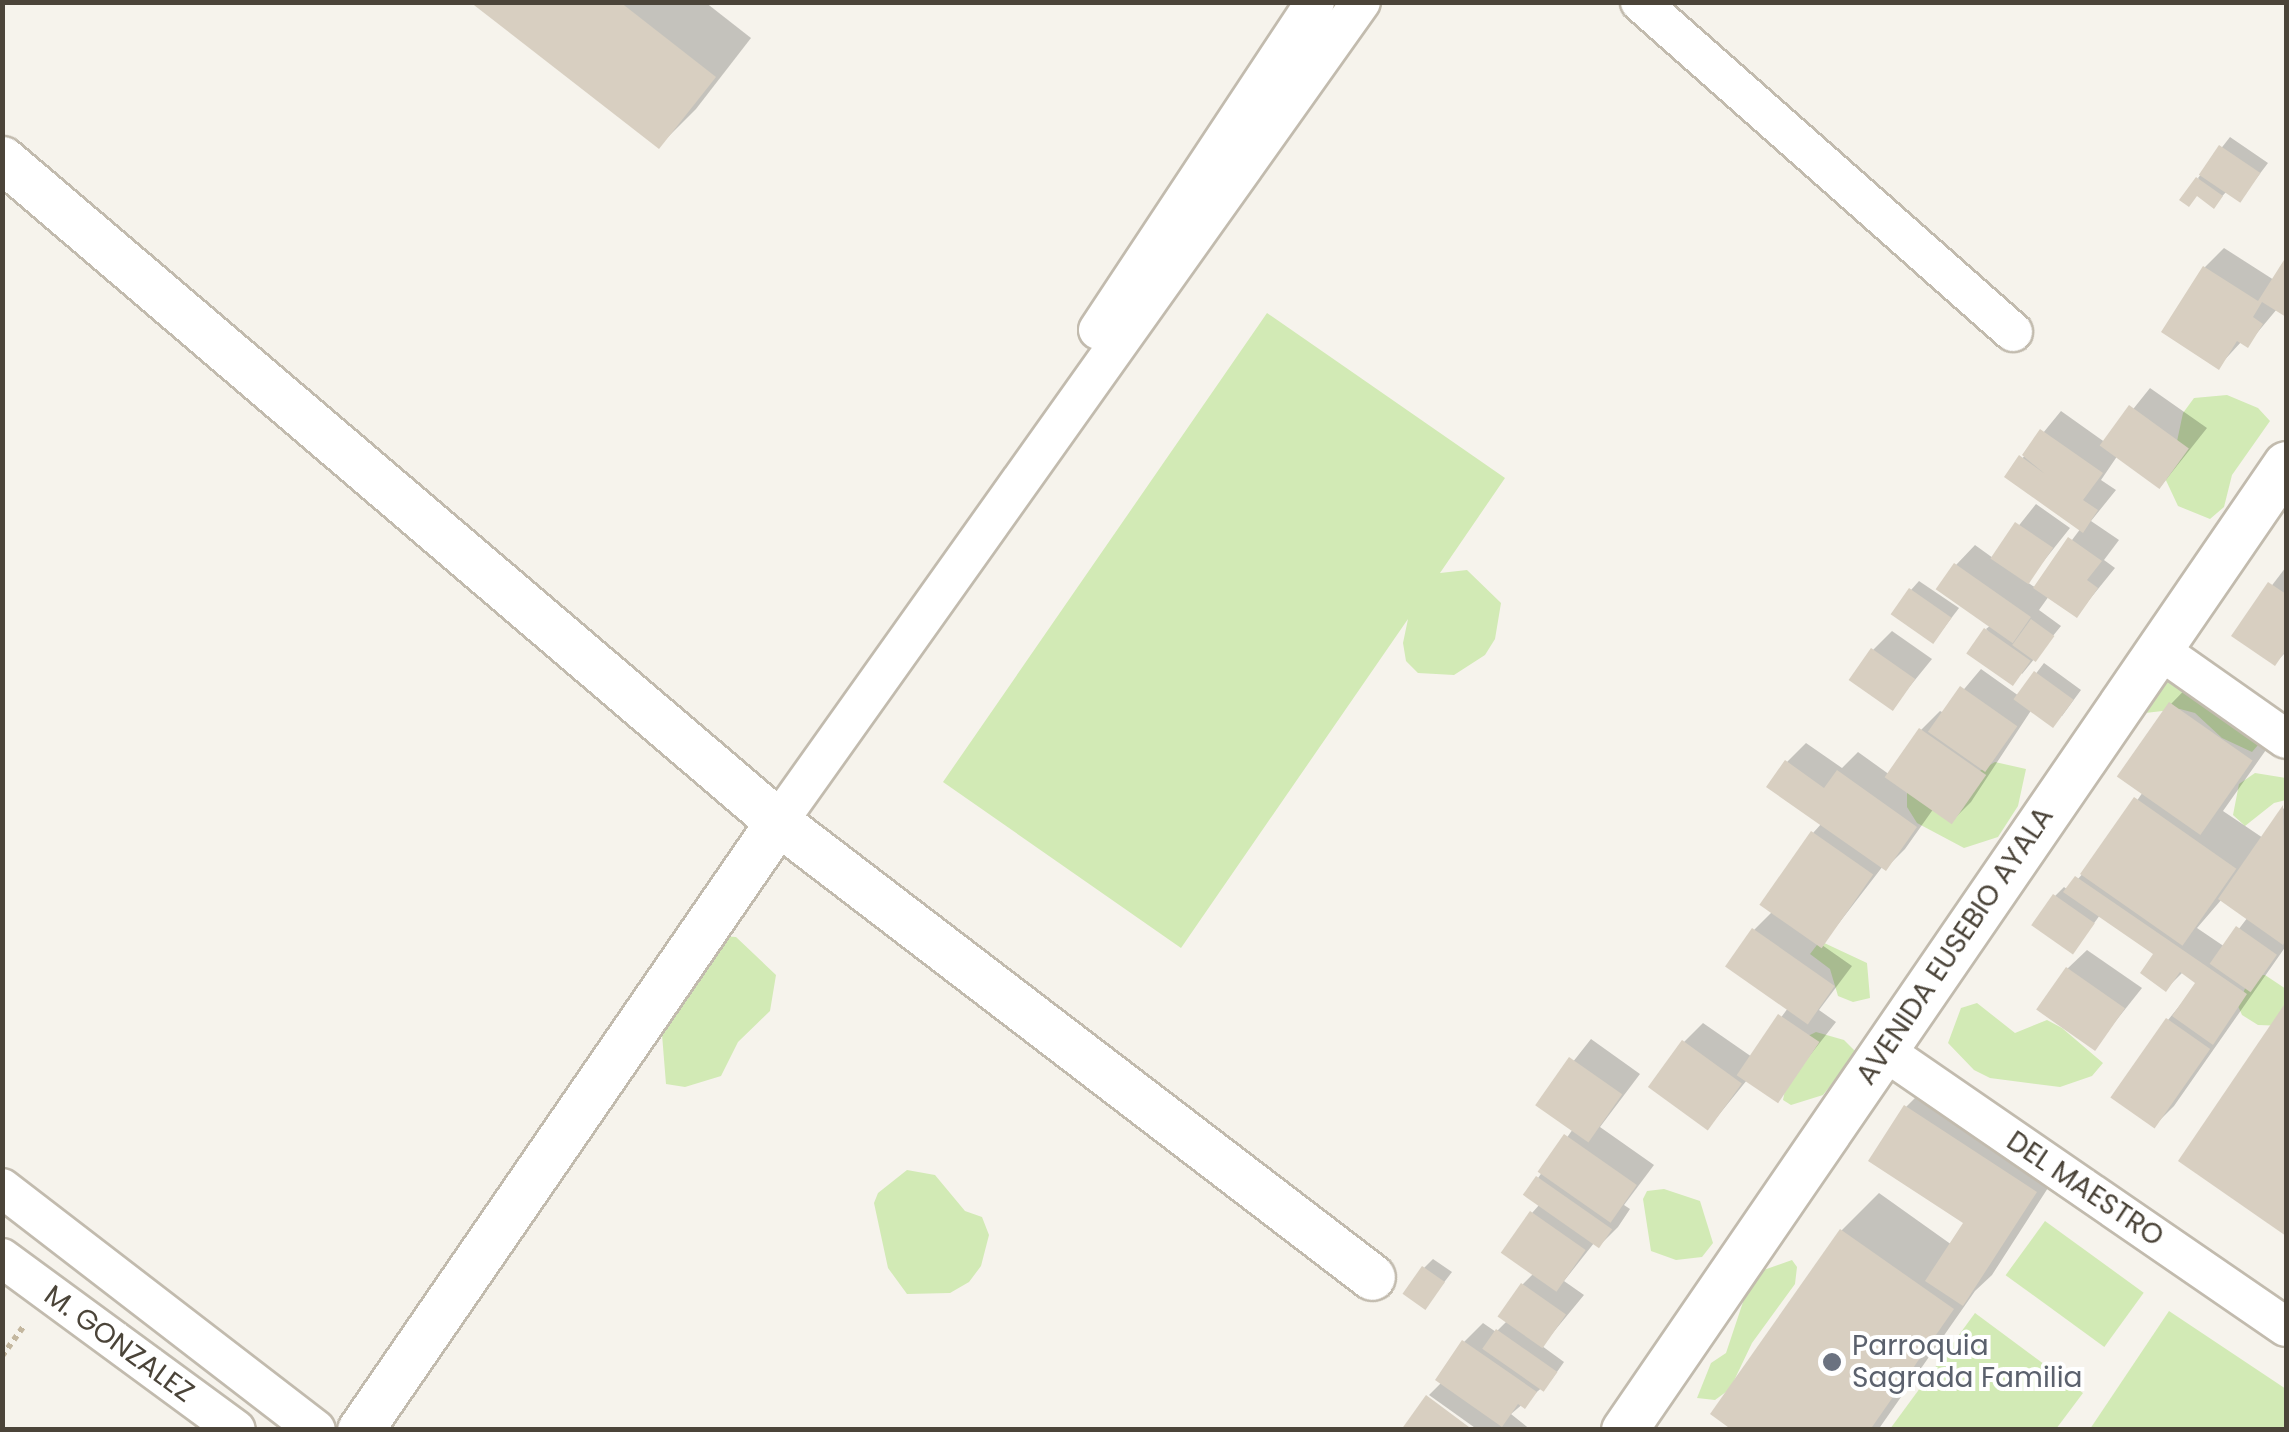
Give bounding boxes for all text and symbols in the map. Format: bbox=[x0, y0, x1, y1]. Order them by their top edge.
street label: AVENIDA EUSEBIO AYALA bbox=[1849, 801, 2061, 1091]
street label: DEL MAESTRO bbox=[2000, 1124, 2170, 1254]
street label: M. GONZALEZ bbox=[38, 1279, 200, 1409]
place label: Parroquia Sagrada Familia bbox=[1852, 1329, 2082, 1395]
marker: Parroquia Sagrada Familia bbox=[1821, 1351, 1843, 1373]

